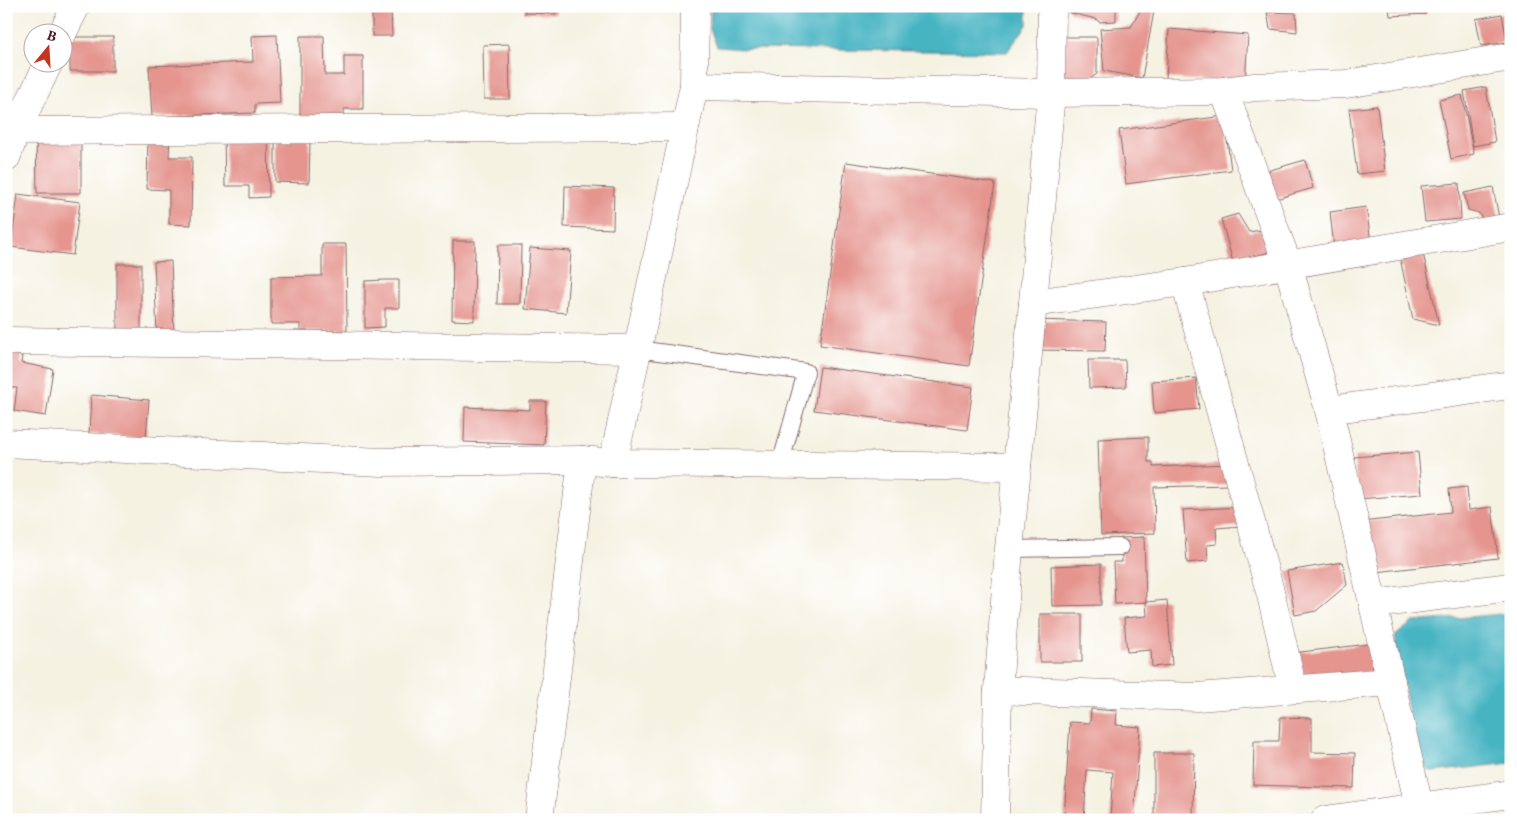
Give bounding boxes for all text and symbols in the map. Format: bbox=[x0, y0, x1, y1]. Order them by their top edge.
north arrow bbox=[22, 22, 72, 72]
text: B bbox=[44, 27, 59, 48]

